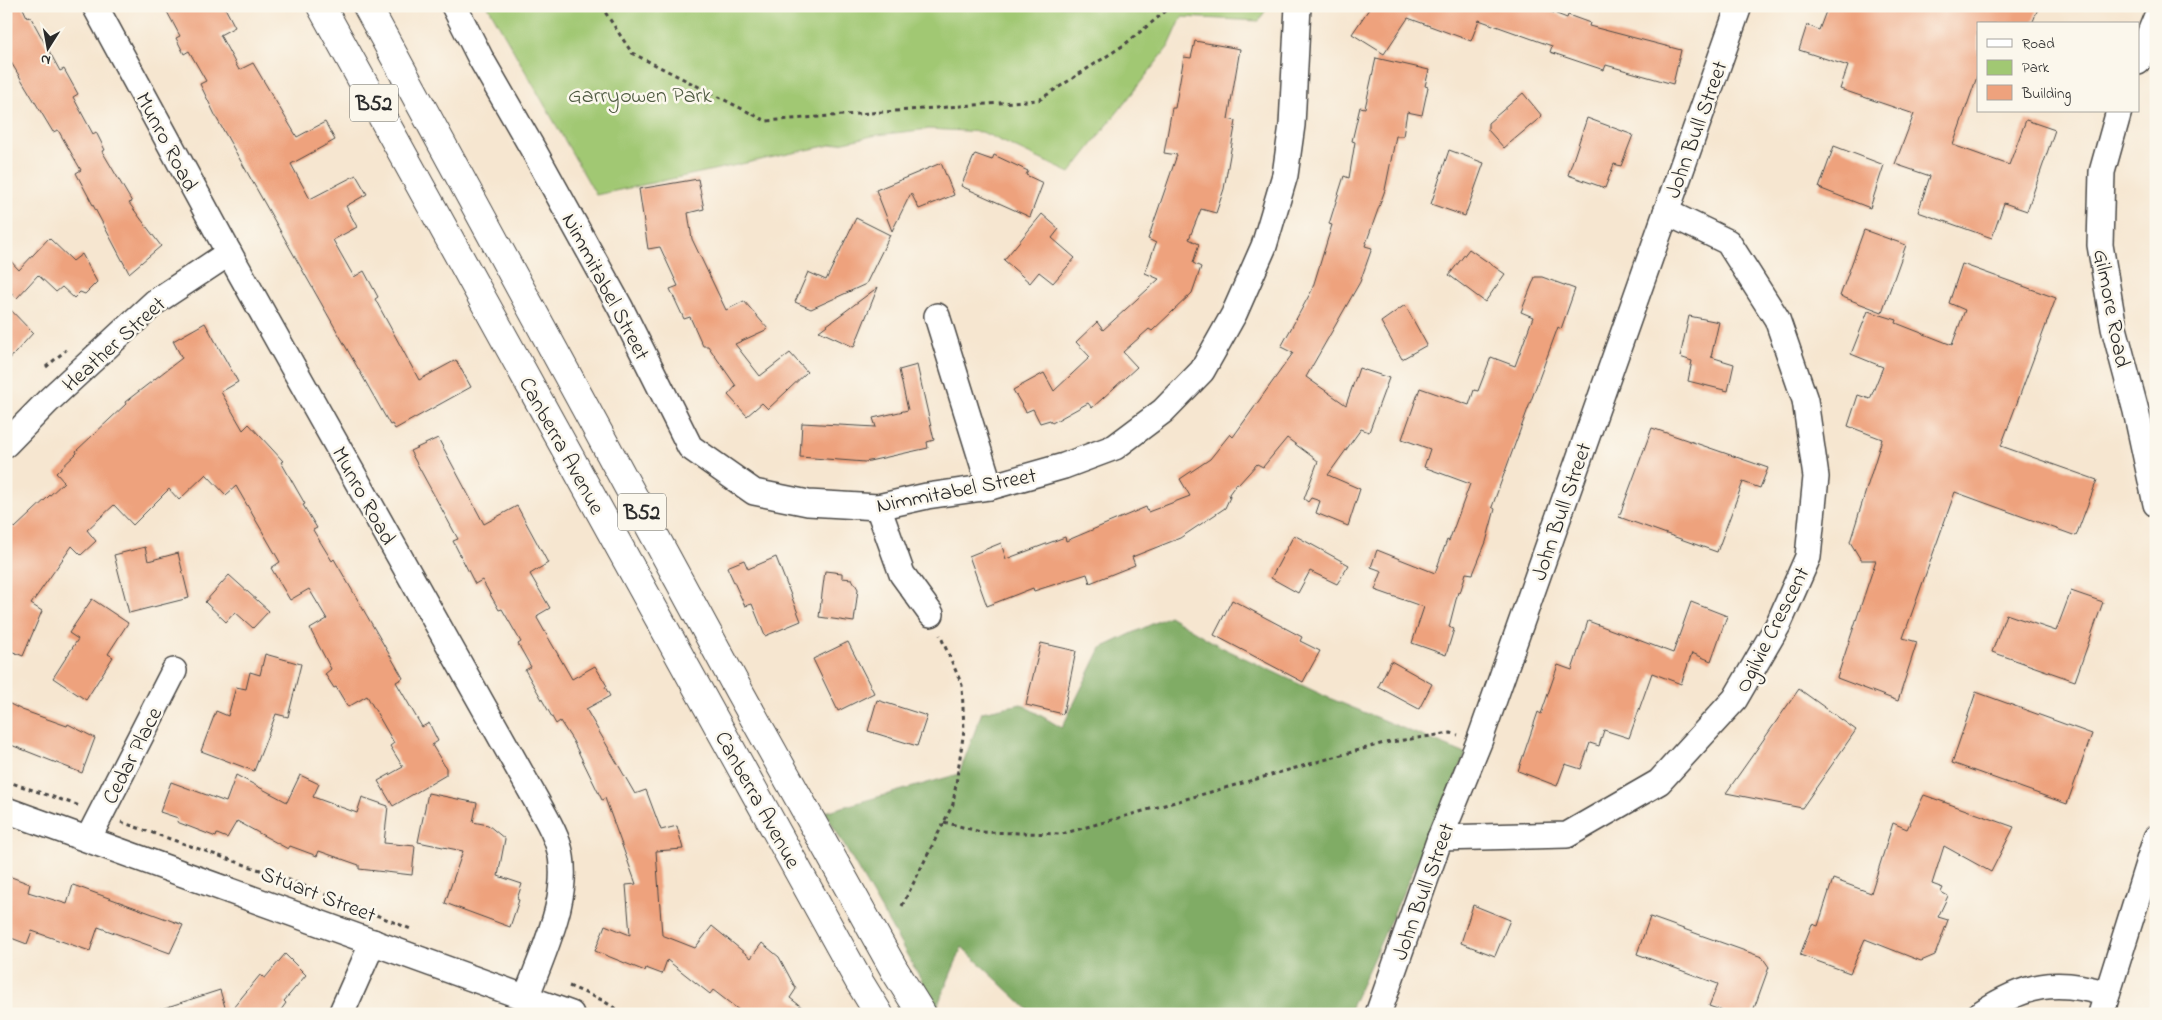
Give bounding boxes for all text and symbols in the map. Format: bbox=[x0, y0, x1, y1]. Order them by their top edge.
north arrow bbox=[22, 22, 72, 72]
legend bbox=[1977, 22, 2140, 112]
text: Road bbox=[2022, 33, 2055, 55]
text: N bbox=[39, 48, 52, 70]
street label: John Bull Street bbox=[1658, 56, 1738, 203]
text: Park bbox=[2022, 57, 2050, 79]
park label: Garryowen Park bbox=[568, 81, 712, 114]
text: Building bbox=[2021, 83, 2071, 106]
road number: B52 bbox=[350, 85, 398, 122]
street label: Munro Road bbox=[126, 87, 205, 198]
street label: Nimmitabel Street bbox=[552, 208, 657, 367]
street label: Gilmore Road bbox=[2083, 247, 2137, 371]
street label: Heather Street bbox=[56, 289, 174, 401]
street label: Canberra Avenue bbox=[509, 372, 612, 521]
street label: John Bull Street bbox=[1524, 438, 1602, 585]
street label: Munro Road bbox=[322, 441, 403, 552]
street label: Nimmitabel Street bbox=[874, 461, 1040, 523]
road number: B52 bbox=[618, 494, 666, 530]
street label: Ogilvie Crescent bbox=[1728, 561, 1820, 699]
street label: Cedar Place bbox=[96, 702, 172, 810]
street label: Canberra Avenue bbox=[705, 726, 808, 875]
street label: John Bull Street bbox=[1385, 818, 1465, 965]
street label: Stuart Street bbox=[256, 859, 381, 933]

